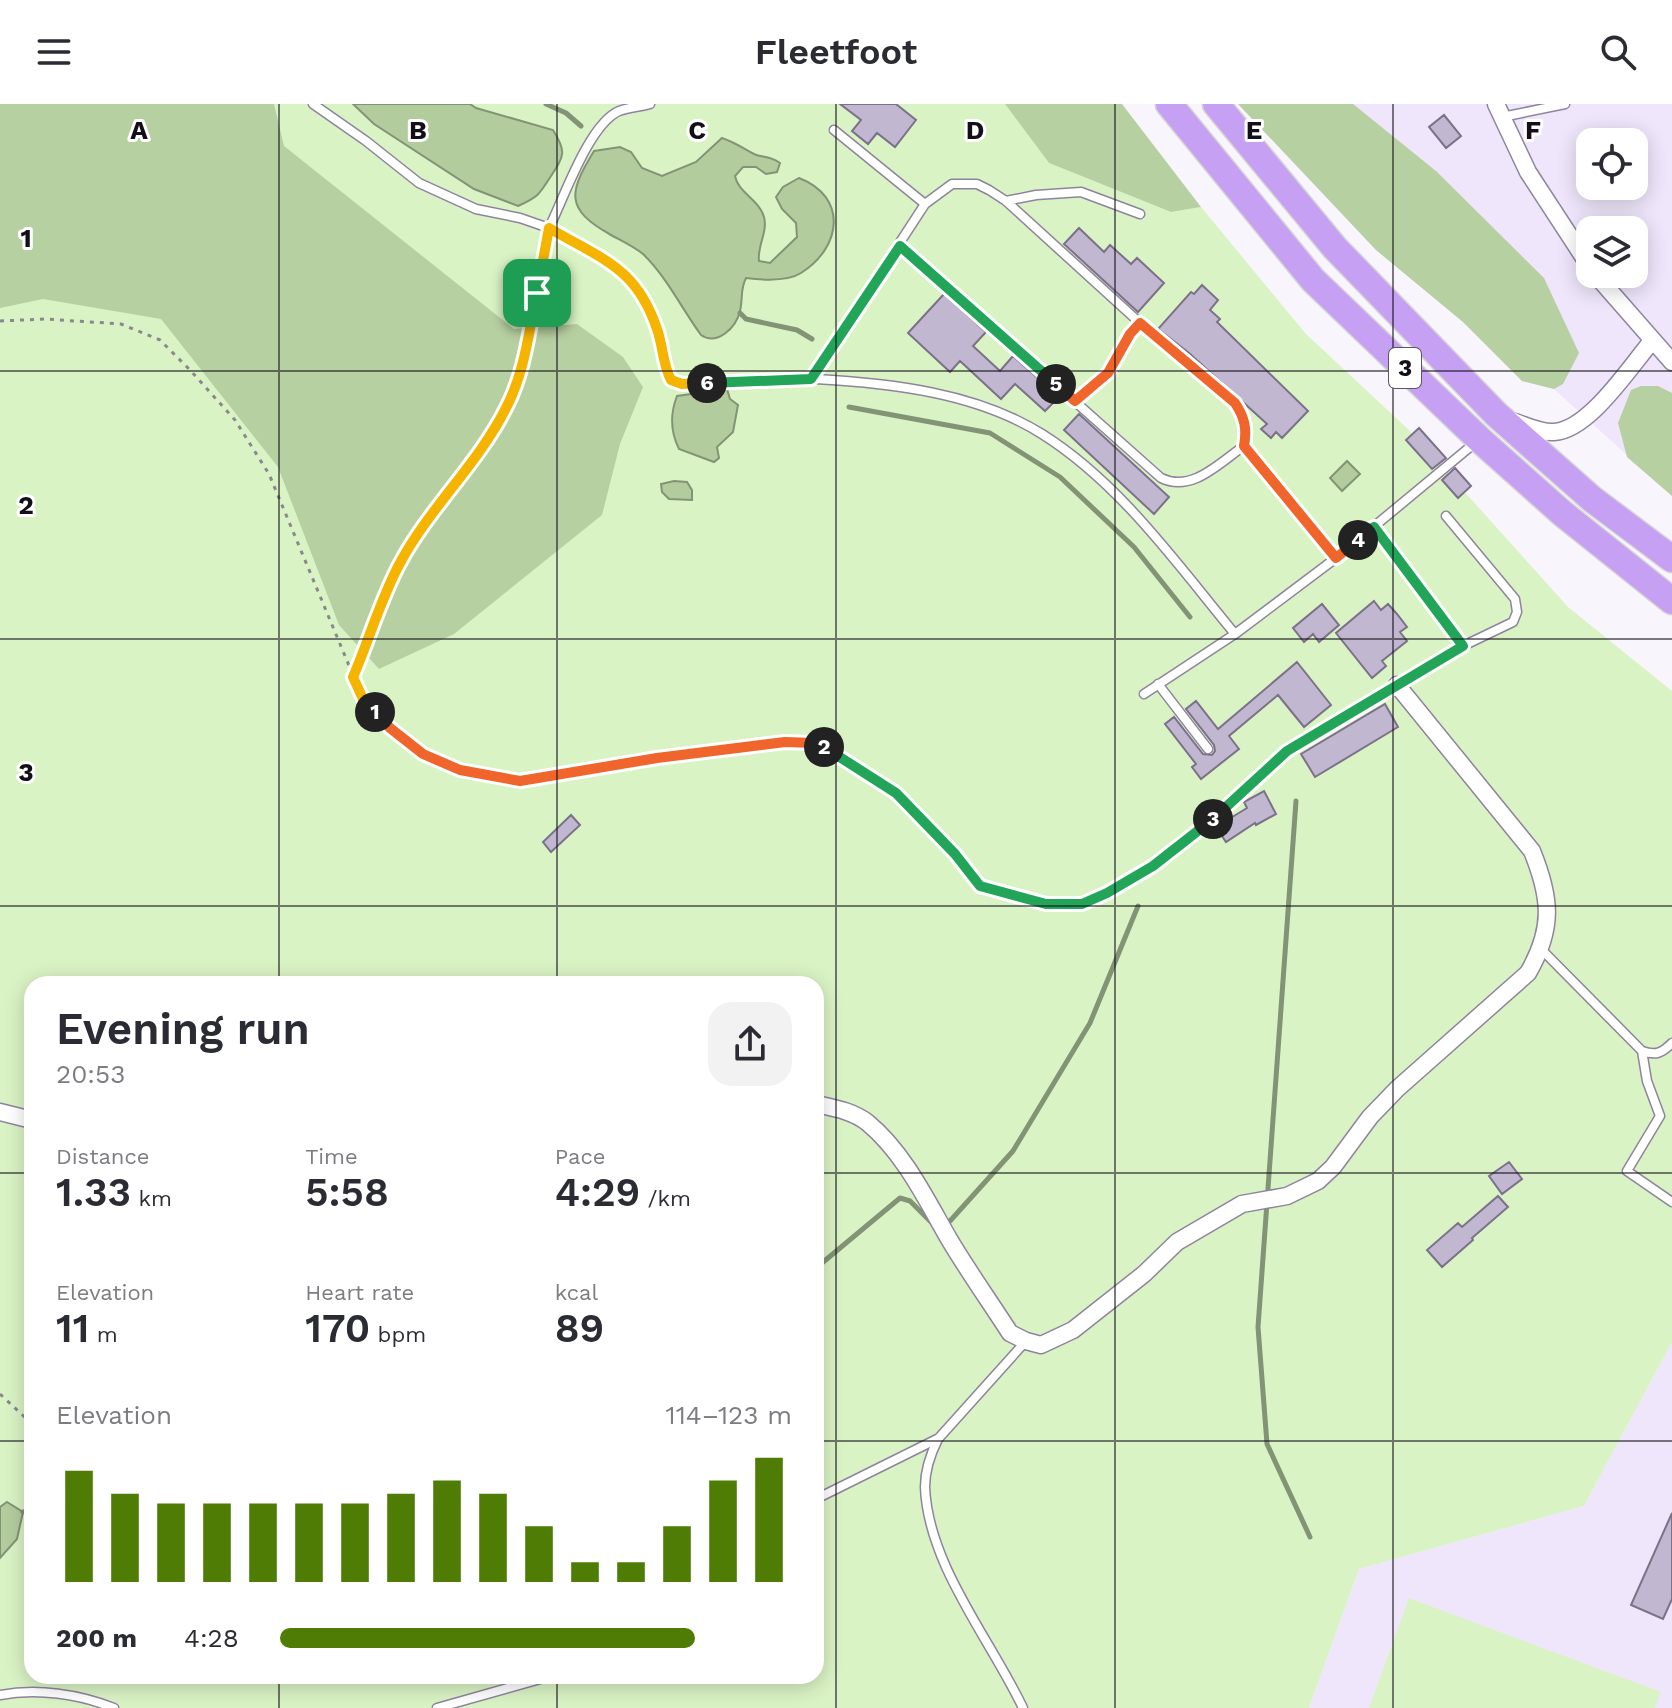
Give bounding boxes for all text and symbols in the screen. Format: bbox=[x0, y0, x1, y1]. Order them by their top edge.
icon: menu bbox=[32, 30, 76, 74]
icon: search bbox=[1596, 30, 1640, 74]
text: Fleetfoot bbox=[755, 31, 917, 73]
text: A bbox=[130, 115, 148, 145]
text: B bbox=[409, 115, 427, 145]
text: C bbox=[688, 115, 706, 145]
text: D bbox=[966, 115, 984, 145]
text: E bbox=[1246, 115, 1262, 145]
text: F bbox=[1525, 115, 1541, 145]
map controls bbox=[1576, 128, 1648, 288]
button: locate bbox=[1576, 128, 1648, 200]
button: layers bbox=[1576, 216, 1648, 288]
text: 1 bbox=[20, 223, 32, 253]
pin bbox=[503, 259, 571, 327]
icon: arrive bbox=[515, 271, 559, 315]
road number: 3 bbox=[1389, 348, 1421, 388]
pin: 6 bbox=[687, 363, 727, 403]
pin: 5 bbox=[1036, 364, 1076, 404]
text: 6 bbox=[700, 370, 714, 395]
text: 5 bbox=[1050, 371, 1062, 396]
text: 2 bbox=[18, 490, 34, 520]
pin: 4 bbox=[1338, 520, 1378, 560]
text: 4 bbox=[1351, 527, 1365, 552]
pin: 1 bbox=[355, 692, 395, 732]
text: 1 bbox=[370, 699, 380, 724]
pin: 2 bbox=[804, 727, 844, 767]
text: 2 bbox=[817, 734, 831, 759]
text: 3 bbox=[18, 757, 34, 787]
pin: 3 bbox=[1193, 799, 1233, 839]
text: 3 bbox=[1206, 806, 1220, 831]
button: share bbox=[708, 1002, 792, 1086]
text: Evening run bbox=[56, 1003, 310, 1055]
text: 20:53 bbox=[56, 1059, 125, 1089]
text: Distance bbox=[56, 1144, 150, 1169]
text: Time bbox=[305, 1144, 358, 1169]
text: Pace bbox=[555, 1144, 606, 1169]
text: 1.33 bbox=[56, 1169, 131, 1216]
text: 5:58 bbox=[305, 1169, 389, 1216]
text: 4:29 bbox=[555, 1169, 640, 1216]
text: km bbox=[131, 1186, 172, 1211]
text: /km bbox=[640, 1186, 691, 1211]
text: Elevation bbox=[56, 1280, 154, 1305]
text: Heart rate bbox=[305, 1280, 414, 1305]
text: kcal bbox=[555, 1280, 598, 1305]
text: 11 bbox=[56, 1305, 89, 1352]
text: 170 bbox=[305, 1305, 370, 1352]
text: 89 bbox=[555, 1305, 604, 1352]
text: m bbox=[89, 1322, 118, 1347]
text: bpm bbox=[370, 1322, 426, 1347]
text: Elevation bbox=[56, 1400, 172, 1430]
text: 114–123 m bbox=[666, 1400, 792, 1430]
text: 200 m bbox=[56, 1623, 137, 1653]
text: 4:28 bbox=[184, 1623, 239, 1653]

